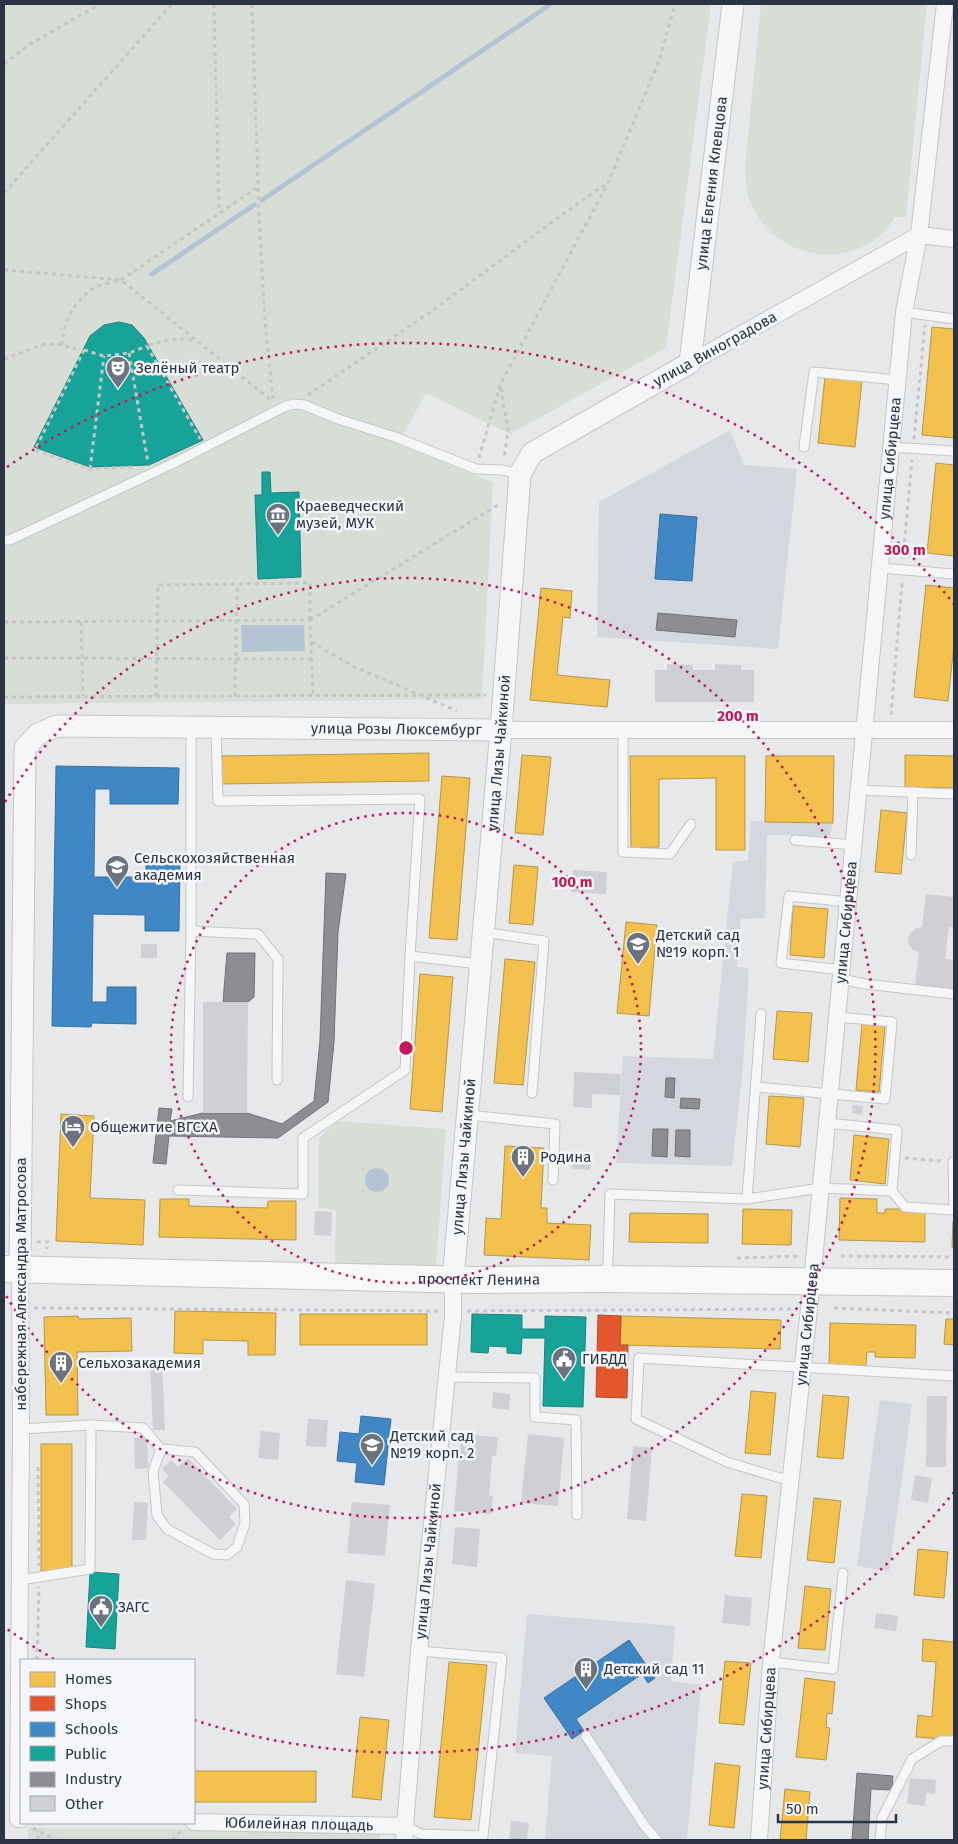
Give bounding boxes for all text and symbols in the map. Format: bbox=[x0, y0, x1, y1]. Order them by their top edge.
street label: улица Евгения Клевцова bbox=[692, 95, 731, 271]
street label: улица Виноградова bbox=[650, 308, 780, 390]
theatre icon: Зелёный театр bbox=[105, 355, 131, 389]
place label: Зелёный театр bbox=[136, 359, 240, 377]
street label: улица Сибирцева bbox=[875, 396, 905, 520]
place label: Краеведческий музей, МУК bbox=[296, 497, 404, 532]
museum icon: Краеведческий музей, МУК bbox=[265, 502, 291, 536]
text: 300 m bbox=[883, 541, 926, 559]
street label: улица Лизы Чайкиной bbox=[483, 674, 514, 832]
text: 200 m bbox=[717, 707, 759, 725]
street label: улица Розы Люксембург bbox=[311, 719, 482, 739]
place label: Сельскохозяйственная академия bbox=[134, 849, 295, 884]
school or university icon: Сельскохозяйственная академия bbox=[104, 854, 130, 888]
street label: улица Сибирцева bbox=[831, 860, 861, 984]
text: 100 m bbox=[552, 873, 592, 891]
place label: Детский сад №19 корп. 1 bbox=[655, 926, 740, 961]
school or university icon: Детский сад №19 корп. 1 bbox=[625, 931, 651, 965]
centre of rings bbox=[397, 1039, 415, 1057]
street label: улица Лизы Чайкиной bbox=[448, 1077, 480, 1236]
hotel icon: Общежитие ВГСХА bbox=[60, 1114, 86, 1148]
place label: Общежитие ВГСХА bbox=[90, 1118, 218, 1136]
building icon: Родина bbox=[510, 1144, 536, 1178]
place label: Родина bbox=[540, 1148, 591, 1166]
street label: набережная Александра Матросова bbox=[12, 1157, 30, 1411]
street label: улица Сибирцева bbox=[792, 1262, 823, 1386]
street label: проспект Ленина bbox=[417, 1270, 540, 1289]
public building icon: ГИБДД bbox=[551, 1346, 577, 1380]
building icon: Сельхозакадемия bbox=[48, 1350, 74, 1384]
place label: ГИБДД bbox=[582, 1350, 627, 1368]
place label: Сельхозакадемия bbox=[78, 1354, 201, 1372]
place label: Детский сад №19 корп. 2 bbox=[389, 1427, 474, 1462]
school or university icon: Детский сад №19 корп. 2 bbox=[359, 1432, 385, 1466]
street label: улица Лизы Чайкиной bbox=[411, 1482, 445, 1640]
public building icon: ЗАГС bbox=[88, 1594, 114, 1628]
place label: ЗАГС bbox=[118, 1598, 150, 1616]
building icon: Детский сад 11 bbox=[573, 1656, 599, 1690]
legend bbox=[20, 1659, 195, 1824]
place label: Детский сад 11 bbox=[603, 1660, 705, 1678]
street label: улица Сибирцева bbox=[753, 1666, 780, 1790]
text: Homes bbox=[65, 1670, 112, 1688]
text: Shops bbox=[65, 1695, 107, 1713]
text: Schools bbox=[65, 1720, 118, 1738]
text: Public bbox=[65, 1745, 107, 1763]
text: Industry bbox=[65, 1770, 122, 1788]
scale bar bbox=[778, 1792, 896, 1824]
text: Other bbox=[65, 1795, 104, 1813]
text: 50 m bbox=[786, 1800, 819, 1818]
street label: Юбилейная площадь bbox=[224, 1814, 374, 1834]

